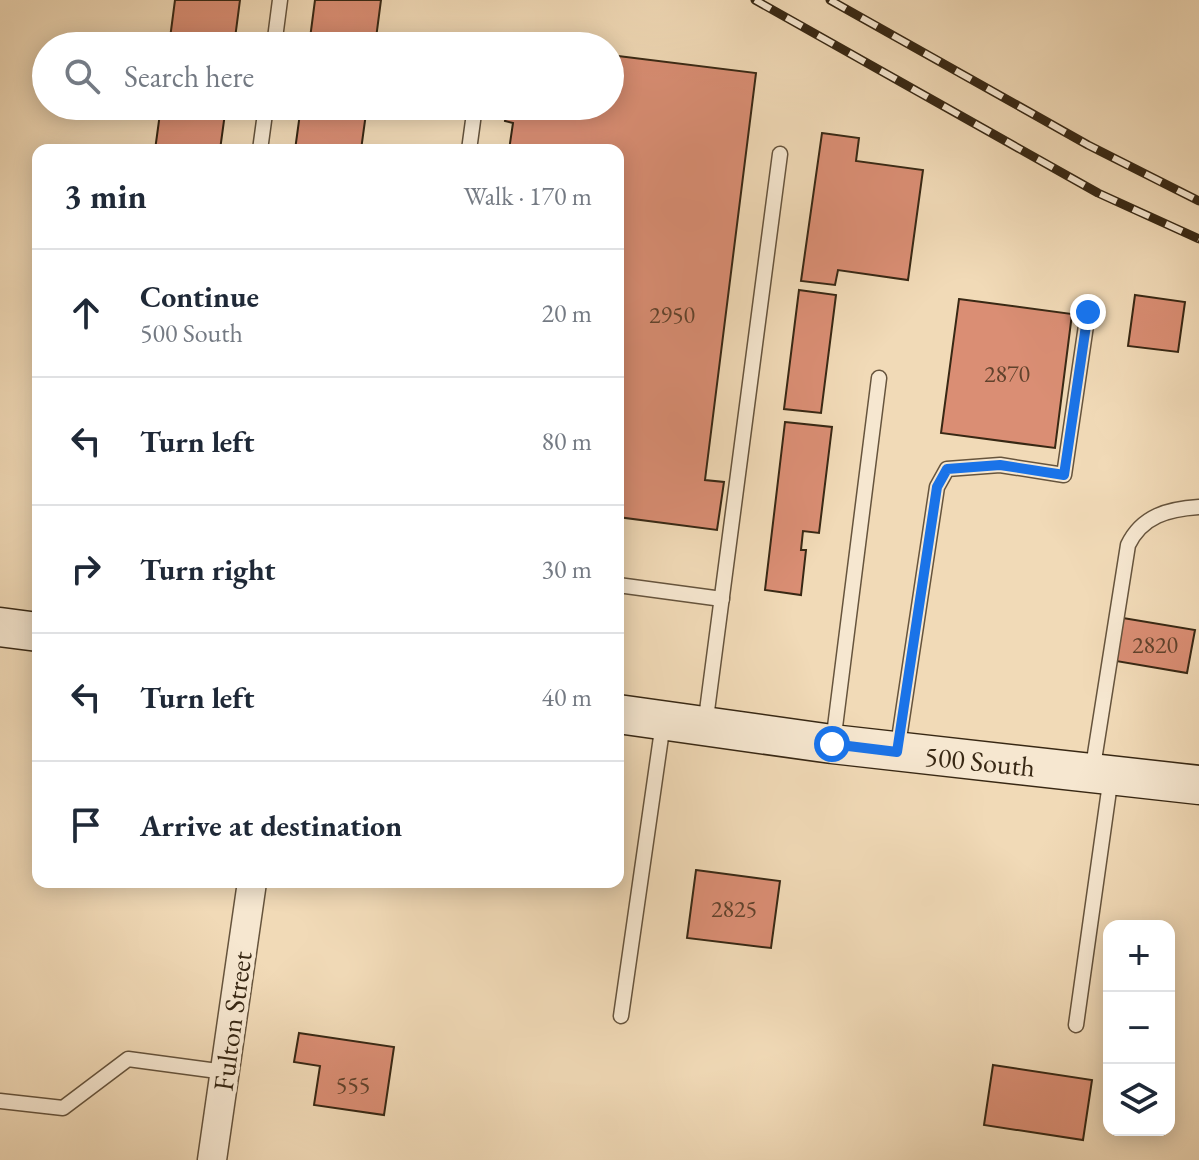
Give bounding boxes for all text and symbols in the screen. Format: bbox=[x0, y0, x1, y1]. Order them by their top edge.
search box bbox=[32, 32, 624, 120]
icon: search bbox=[60, 54, 104, 98]
text: Search here bbox=[124, 57, 254, 96]
text: 3 min bbox=[64, 174, 147, 218]
text: Walk · 170 m bbox=[464, 179, 592, 213]
text: Continue bbox=[140, 277, 259, 316]
icon: ahead bbox=[64, 291, 108, 335]
route end bbox=[1070, 294, 1106, 330]
text: 20 m bbox=[542, 296, 592, 330]
house number: 2950 bbox=[649, 299, 695, 330]
text: 500 South bbox=[140, 316, 243, 350]
house number: 2870 bbox=[984, 358, 1030, 389]
icon: left bbox=[64, 419, 108, 463]
text: Turn left bbox=[140, 422, 254, 461]
text: 80 m bbox=[542, 424, 592, 458]
icon: right bbox=[64, 547, 108, 591]
text: Turn right bbox=[140, 550, 276, 589]
text: 30 m bbox=[542, 552, 592, 586]
house number: 2820 bbox=[1132, 629, 1178, 660]
icon: left bbox=[64, 675, 108, 719]
text: Turn left bbox=[140, 678, 254, 717]
text: 40 m bbox=[542, 680, 592, 714]
route start bbox=[814, 726, 850, 762]
street label: 500 South bbox=[923, 737, 1037, 785]
icon: arrive bbox=[64, 803, 108, 847]
text: Arrive at destination bbox=[140, 806, 402, 845]
house number: 2825 bbox=[711, 893, 757, 924]
map controls bbox=[1103, 920, 1175, 1136]
button: + bbox=[1103, 920, 1175, 992]
street label: Fulton Street bbox=[204, 949, 260, 1093]
button: − bbox=[1103, 992, 1175, 1064]
button: layers bbox=[1103, 1064, 1175, 1136]
house number: 555 bbox=[336, 1069, 370, 1100]

